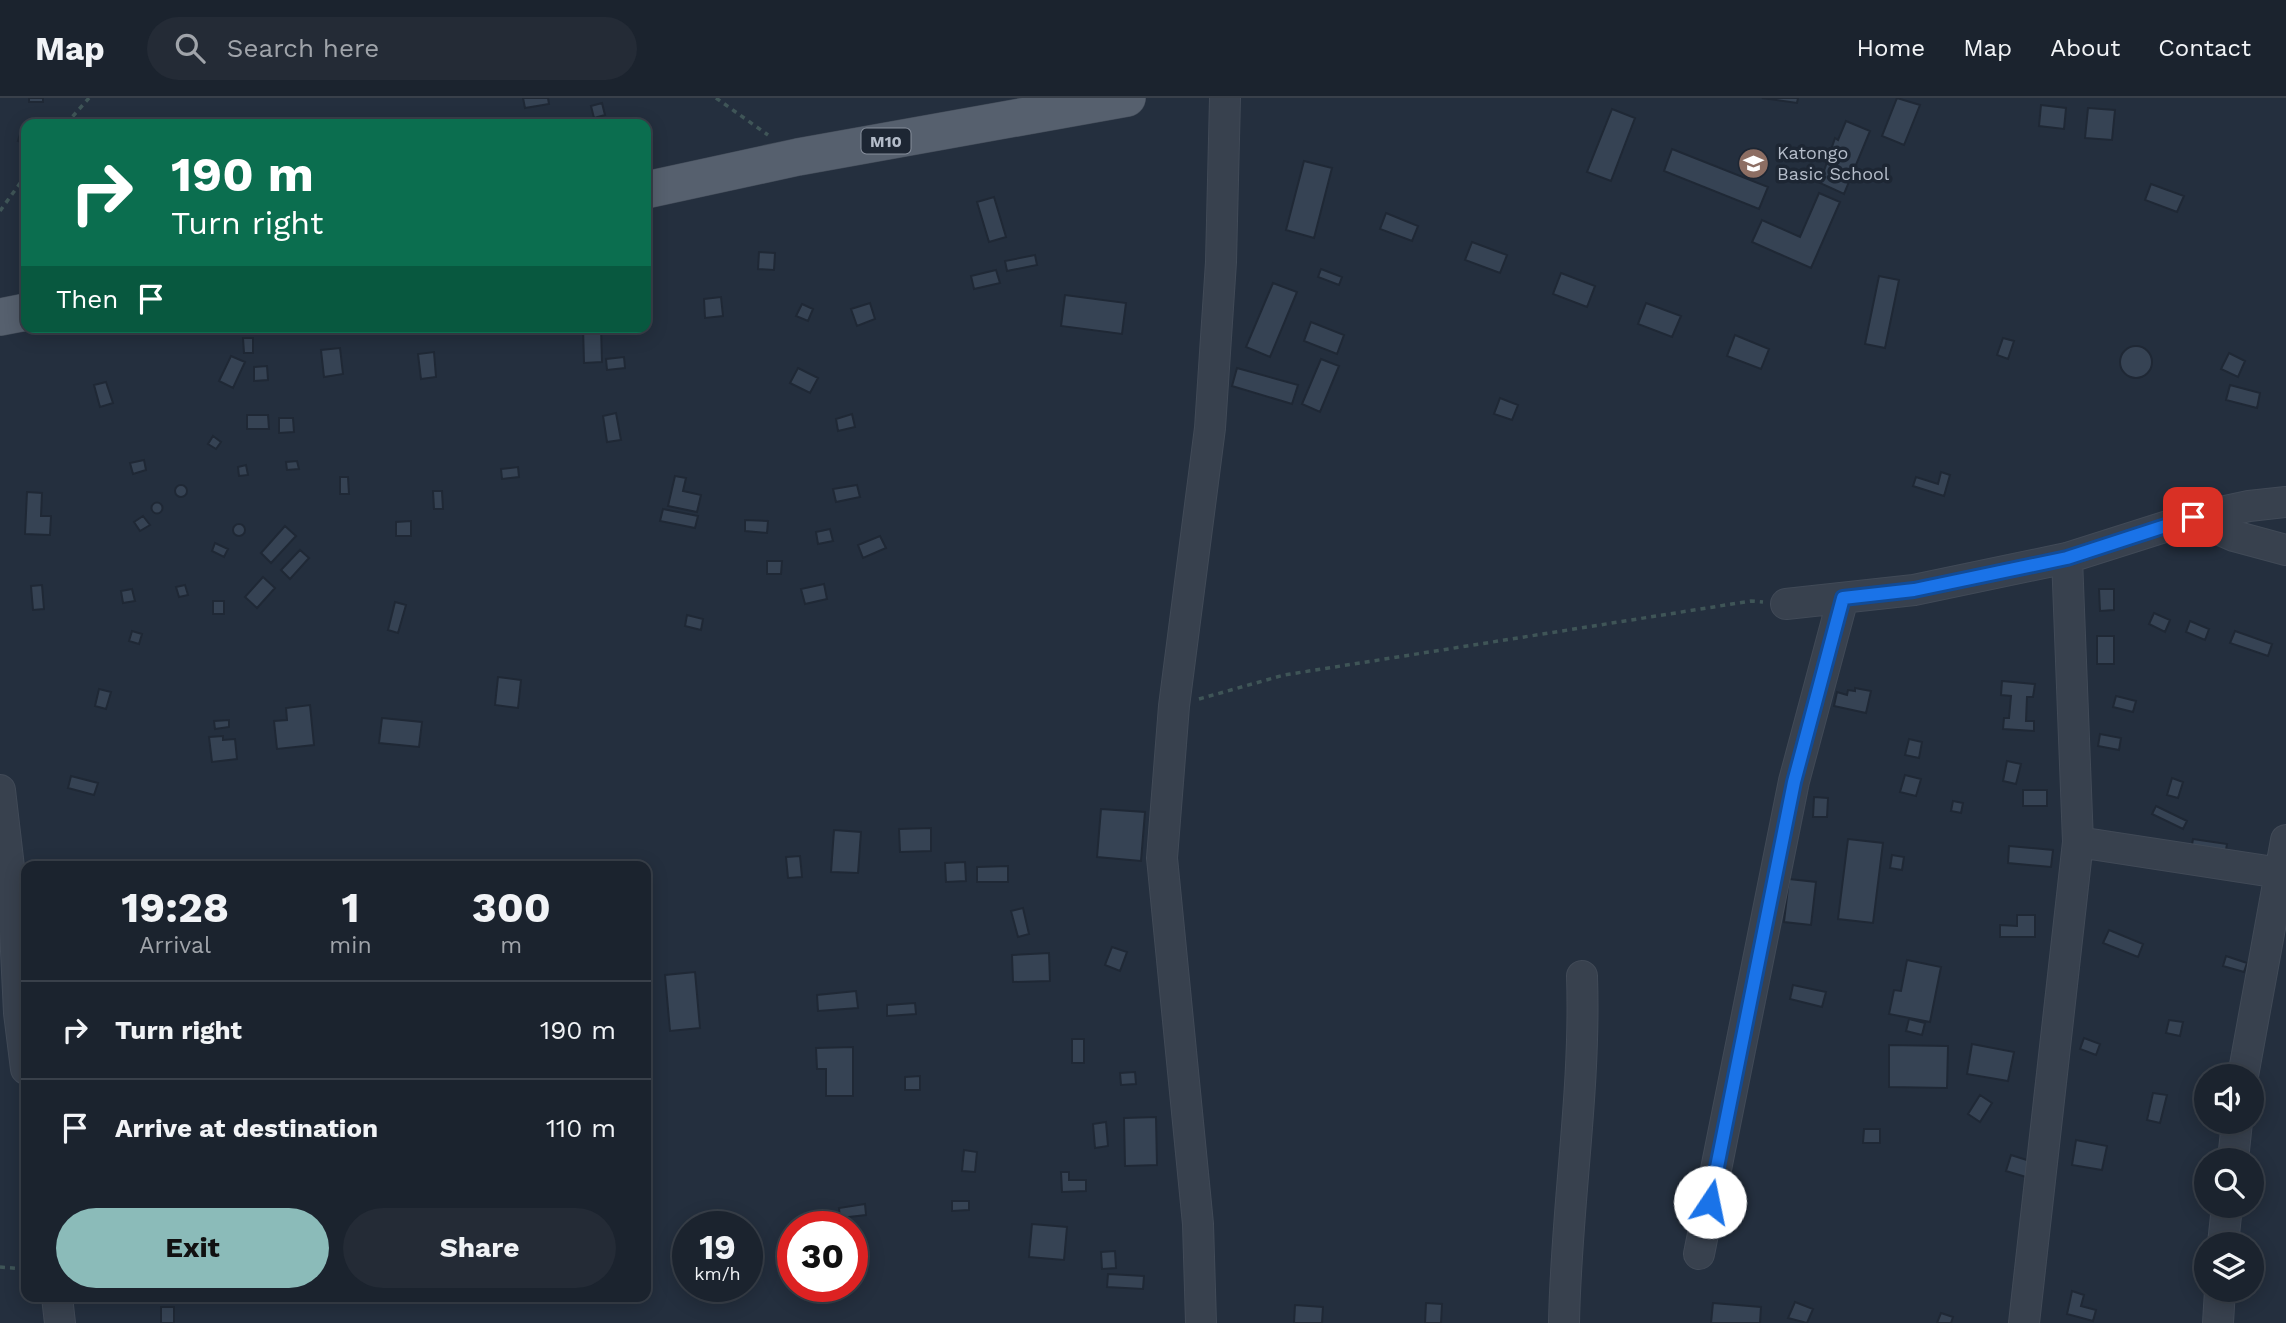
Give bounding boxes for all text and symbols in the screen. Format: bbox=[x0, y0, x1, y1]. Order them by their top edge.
search box bbox=[147, 17, 637, 80]
text: Map bbox=[35, 29, 105, 68]
icon: search bbox=[171, 29, 209, 67]
text: Search here bbox=[227, 33, 379, 63]
text: Home bbox=[1857, 34, 1925, 62]
text: Map bbox=[1963, 34, 2012, 62]
text: About bbox=[2050, 34, 2120, 62]
text: Contact bbox=[2158, 34, 2251, 62]
road number: M10 bbox=[862, 129, 910, 154]
place label: Katongo Basic School bbox=[1777, 142, 1890, 184]
text: 190 m bbox=[171, 145, 314, 203]
school or university icon: Katongo Basic School bbox=[1737, 146, 1771, 180]
icon: right bbox=[56, 147, 147, 238]
text: Turn right bbox=[171, 204, 323, 242]
icon: arrive bbox=[132, 280, 170, 318]
text: Then bbox=[56, 284, 118, 314]
pin bbox=[2163, 487, 2223, 547]
icon: arrive bbox=[2174, 498, 2212, 536]
text: 19:28 bbox=[121, 883, 229, 932]
text: 1 bbox=[341, 883, 360, 932]
text: 300 bbox=[472, 883, 551, 932]
text: Arrival bbox=[139, 932, 211, 959]
text: min bbox=[329, 932, 372, 959]
text: m bbox=[500, 932, 522, 959]
icon: right bbox=[56, 1011, 94, 1049]
text: Turn right bbox=[115, 1015, 242, 1045]
text: 190 m bbox=[540, 1015, 616, 1045]
map controls bbox=[2194, 1064, 2264, 1302]
button: sound bbox=[2194, 1064, 2264, 1134]
icon: arrive bbox=[56, 1109, 94, 1147]
text: Arrive at destination bbox=[115, 1113, 378, 1143]
text: 110 m bbox=[546, 1113, 616, 1143]
button: search bbox=[2194, 1148, 2264, 1218]
position arrow bbox=[1673, 1165, 1747, 1239]
button: Exit bbox=[56, 1208, 329, 1288]
button: Share bbox=[343, 1208, 616, 1288]
speed limit sign: 30 bbox=[777, 1211, 868, 1302]
text: 19 bbox=[699, 1226, 736, 1268]
button: layers bbox=[2194, 1232, 2264, 1302]
text: km/h bbox=[694, 1263, 741, 1284]

